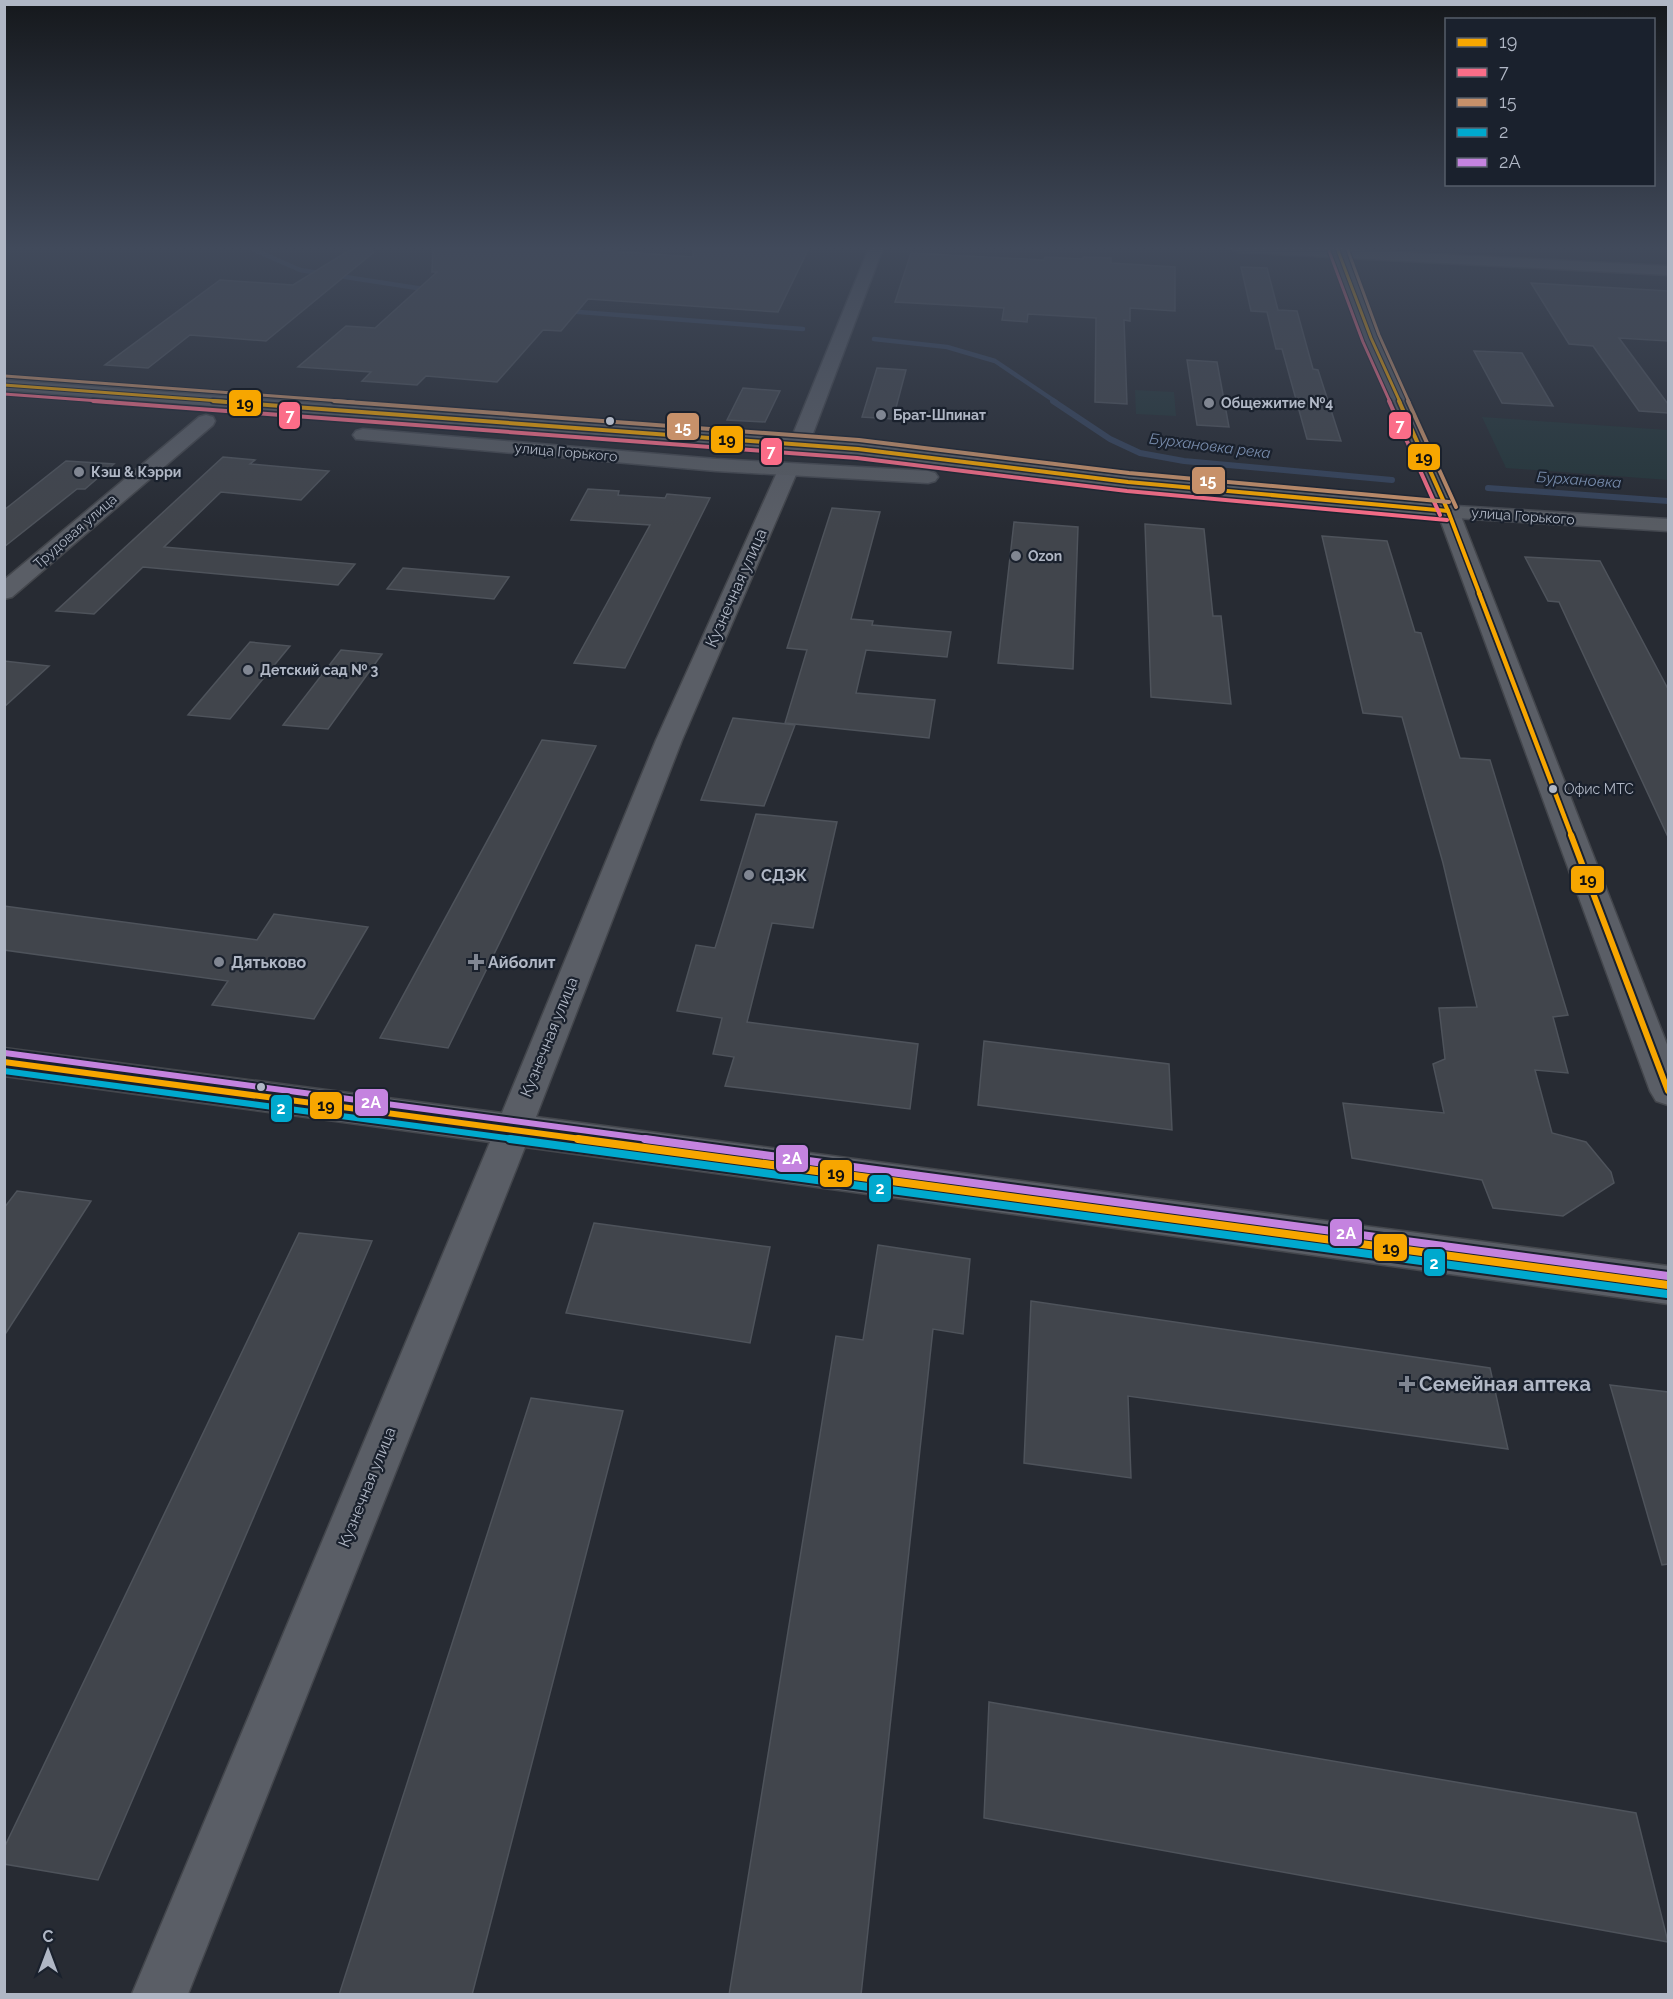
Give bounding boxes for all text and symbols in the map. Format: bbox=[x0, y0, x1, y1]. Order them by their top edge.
legend bbox=[1445, 18, 1655, 186]
text: 19 bbox=[1499, 31, 1517, 52]
text: 7 bbox=[1499, 61, 1509, 82]
text: 15 bbox=[1499, 91, 1517, 112]
text: 2 bbox=[1499, 121, 1508, 142]
text: 2А bbox=[1499, 151, 1521, 172]
line badge: 19 bbox=[228, 389, 262, 417]
text: 19 bbox=[236, 394, 254, 413]
place label: Общежитие №4 bbox=[1221, 395, 1333, 411]
marker: Общежитие №4 bbox=[1202, 396, 1216, 410]
line badge: 7 bbox=[278, 401, 301, 430]
text: 7 bbox=[286, 406, 295, 425]
place label: Брат-Шпинат bbox=[893, 407, 986, 423]
marker: Брат-Шпинат bbox=[874, 408, 888, 422]
line badge: 7 bbox=[1388, 411, 1412, 440]
line badge: 15 bbox=[666, 412, 700, 441]
unlabelled marker bbox=[604, 415, 616, 427]
text: 7 bbox=[1396, 416, 1405, 435]
text: 15 bbox=[675, 418, 692, 437]
line badge: 19 bbox=[710, 425, 744, 454]
text: 19 bbox=[718, 430, 736, 449]
water label: Бурхановка река bbox=[1148, 430, 1272, 462]
line badge: 7 bbox=[760, 437, 783, 466]
street label: улица Горького bbox=[514, 440, 618, 464]
text: 7 bbox=[767, 442, 776, 461]
line badge: 19 bbox=[1407, 443, 1441, 471]
text: 19 bbox=[1415, 448, 1433, 467]
place label: Кэш & Кэрри bbox=[91, 464, 181, 480]
marker: Кэш & Кэрри bbox=[72, 465, 86, 479]
line badge: 15 bbox=[1191, 466, 1226, 495]
water label: Бурхановка bbox=[1536, 468, 1622, 492]
text: 15 bbox=[1200, 471, 1217, 490]
street label: Трудовая улица bbox=[30, 491, 120, 571]
street label: улица Горького bbox=[1471, 504, 1575, 528]
street label: Кузнечная улица bbox=[701, 526, 771, 650]
place label: Ozon bbox=[1028, 548, 1062, 564]
marker: Ozon bbox=[1009, 549, 1023, 563]
place label: Детский сад № 3 bbox=[260, 662, 378, 678]
marker: Детский сад № 3 bbox=[241, 663, 255, 677]
place label: Офис МТС bbox=[1564, 781, 1634, 797]
marker: Офис МТС bbox=[1547, 783, 1559, 795]
line badge: 19 bbox=[1570, 865, 1605, 894]
place label: СДЭК bbox=[761, 866, 807, 885]
marker: СДЭК bbox=[742, 868, 756, 882]
text: 19 bbox=[1579, 870, 1597, 889]
place label: Дятьково bbox=[231, 953, 306, 972]
place label: Айболит bbox=[488, 953, 556, 972]
marker: Дятьково bbox=[212, 955, 226, 969]
marker: Айболит bbox=[469, 955, 483, 969]
street label: Кузнечная улица bbox=[516, 974, 582, 1100]
unlabelled marker bbox=[255, 1081, 267, 1093]
line badge: 2А bbox=[354, 1088, 389, 1117]
line badge: 19 bbox=[309, 1091, 343, 1120]
text: 2А bbox=[361, 1093, 381, 1112]
line badge: 2 bbox=[270, 1094, 293, 1123]
text: 19 bbox=[317, 1096, 335, 1115]
text: 2 bbox=[276, 1099, 286, 1118]
line badge: 2А bbox=[775, 1144, 809, 1173]
text: 2А bbox=[782, 1149, 802, 1168]
line badge: 19 bbox=[819, 1159, 853, 1188]
text: 19 bbox=[827, 1164, 845, 1183]
line badge: 2 bbox=[868, 1174, 892, 1203]
text: 2 bbox=[875, 1179, 885, 1198]
line badge: 2А bbox=[1329, 1218, 1363, 1247]
text: 2А bbox=[1336, 1224, 1356, 1243]
line badge: 19 bbox=[1373, 1233, 1408, 1262]
text: 19 bbox=[1382, 1239, 1400, 1258]
line badge: 2 bbox=[1423, 1248, 1446, 1277]
text: 2 bbox=[1429, 1254, 1439, 1273]
place label: Семейная аптека bbox=[1419, 1372, 1591, 1396]
marker: Семейная аптека bbox=[1400, 1377, 1414, 1391]
street label: Кузнечная улица bbox=[334, 1424, 400, 1550]
north arrow bbox=[18, 1921, 78, 1981]
text: С bbox=[43, 1927, 54, 1946]

